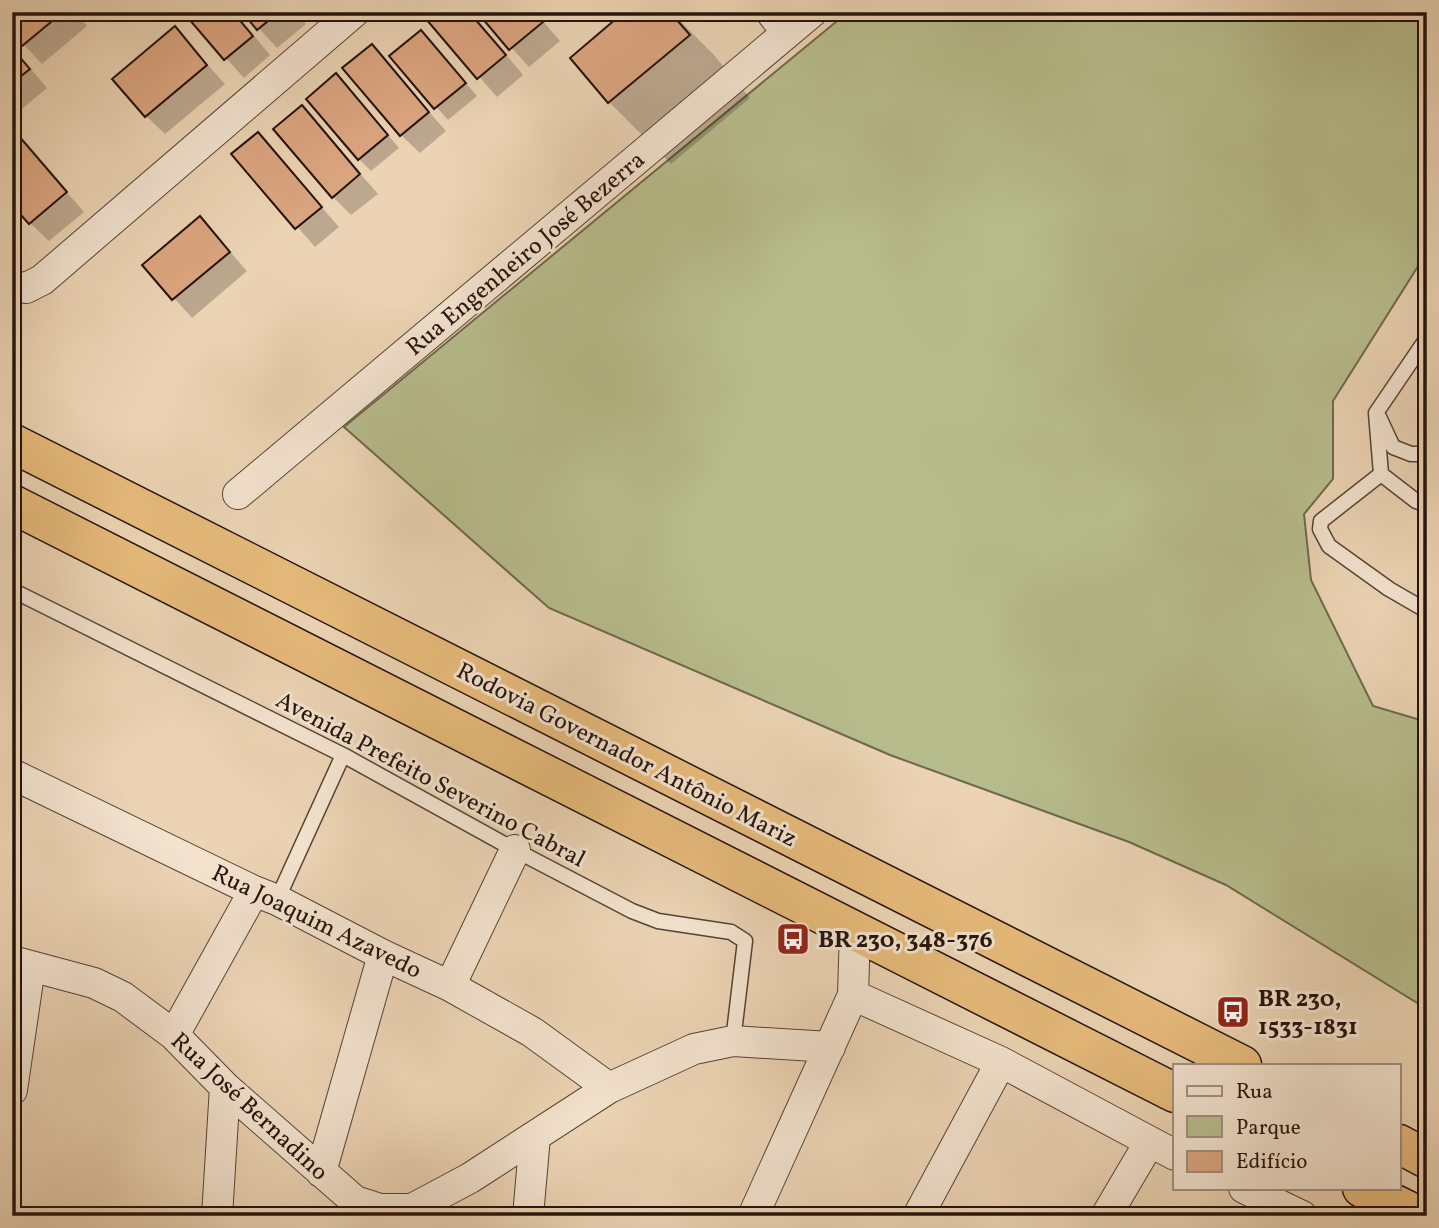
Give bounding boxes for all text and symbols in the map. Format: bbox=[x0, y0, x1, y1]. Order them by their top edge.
street label: Rua Engenheiro José Bezerra bbox=[399, 144, 653, 365]
street label: Rodovia Governador Antônio Mariz bbox=[450, 655, 802, 857]
street label: Avenida Prefeito Severino Cabral bbox=[269, 684, 591, 877]
street label: Rua Joaquim Azavedo bbox=[206, 857, 427, 988]
bus stop icon: BR 230, 348-376 bbox=[774, 920, 812, 958]
place label: BR 230, 348-376 bbox=[818, 924, 993, 958]
place label: BR 230, 1533-1831 bbox=[1258, 983, 1358, 1045]
bus stop icon: BR 230, 1533-1831 bbox=[1214, 993, 1252, 1031]
street label: Rua José Bernadino bbox=[162, 1025, 335, 1190]
legend bbox=[1173, 1064, 1400, 1190]
text: Rua bbox=[1236, 1078, 1273, 1107]
text: Parque bbox=[1236, 1114, 1301, 1143]
text: Edifício bbox=[1236, 1148, 1308, 1177]

